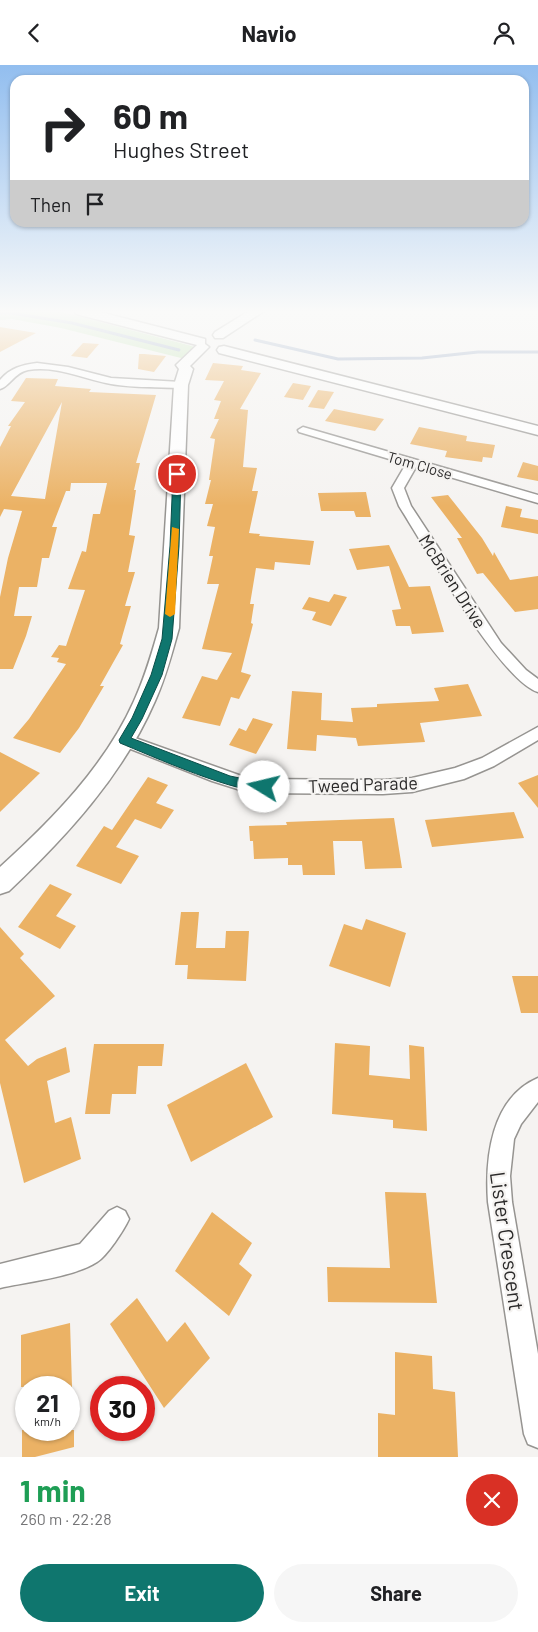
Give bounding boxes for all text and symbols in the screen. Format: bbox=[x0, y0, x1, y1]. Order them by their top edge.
icon: back bbox=[20, 19, 48, 47]
icon: person bbox=[490, 19, 518, 47]
text: Navio bbox=[241, 20, 297, 46]
text: 60 m bbox=[113, 94, 188, 136]
icon: right bbox=[30, 95, 95, 160]
text: Hughes Street bbox=[113, 136, 249, 162]
icon: arrive bbox=[81, 190, 109, 218]
text: Then bbox=[30, 193, 71, 216]
street label: Tom Close bbox=[385, 447, 455, 483]
pin bbox=[156, 453, 198, 495]
icon: arrive bbox=[163, 460, 191, 488]
street label: McBrien Drive bbox=[414, 530, 492, 632]
position arrow bbox=[237, 760, 289, 812]
street label: Tweed Parade bbox=[308, 771, 418, 797]
street label: Lister Crescent bbox=[486, 1170, 530, 1312]
speed limit sign: 30 bbox=[90, 1376, 155, 1441]
text: 21 bbox=[36, 1387, 59, 1417]
text: km/h bbox=[34, 1414, 61, 1428]
text: 1 min bbox=[20, 1472, 86, 1508]
button: close bbox=[466, 1474, 518, 1526]
text: 260 m · 22:28 bbox=[20, 1509, 112, 1528]
button: Exit bbox=[20, 1564, 264, 1622]
button: Share bbox=[274, 1564, 518, 1622]

